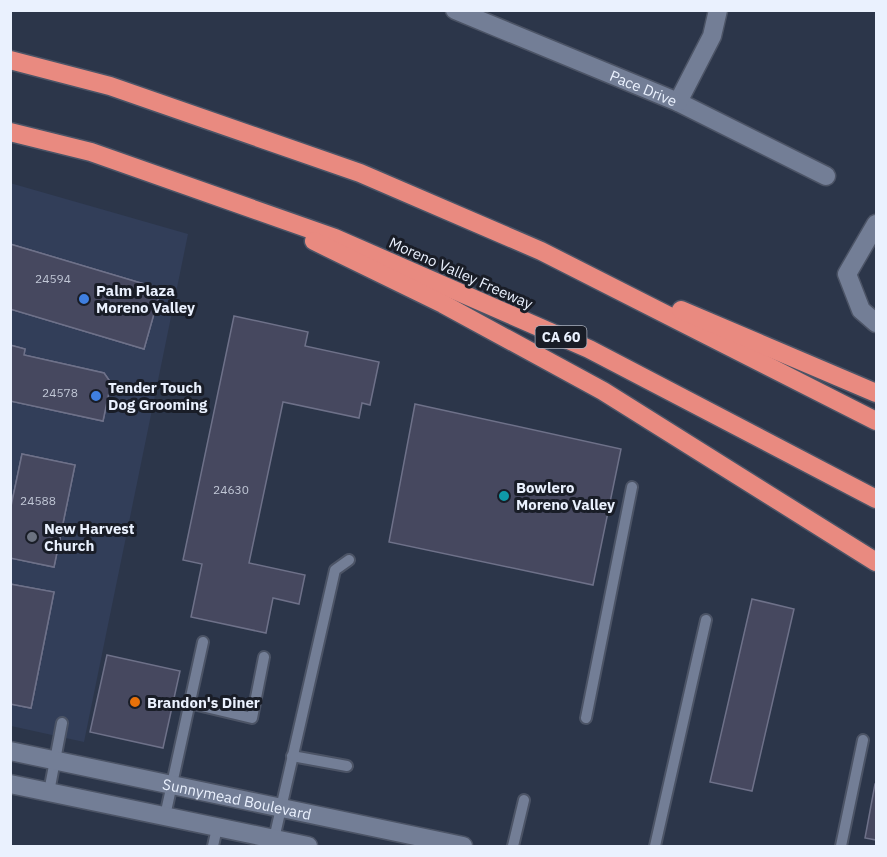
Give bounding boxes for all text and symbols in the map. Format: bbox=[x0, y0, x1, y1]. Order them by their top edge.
street label: Pace Drive bbox=[607, 65, 680, 110]
street label: Moreno Valley Freeway bbox=[386, 233, 536, 313]
house number: 24594 bbox=[35, 271, 71, 286]
place label: Palm Plaza Moreno Valley bbox=[96, 281, 195, 317]
marker: Palm Plaza Moreno Valley bbox=[77, 292, 91, 306]
road number: CA 60 bbox=[536, 326, 586, 348]
place label: Tender Touch Dog Grooming bbox=[108, 378, 208, 414]
house number: 24578 bbox=[42, 385, 78, 400]
marker: Tender Touch Dog Grooming bbox=[89, 389, 103, 403]
place label: Bowlero Moreno Valley bbox=[516, 478, 615, 514]
house number: 24630 bbox=[213, 482, 249, 497]
marker: Bowlero Moreno Valley bbox=[497, 489, 511, 503]
house number: 24588 bbox=[20, 493, 56, 508]
place label: New Harvest Church bbox=[44, 519, 135, 555]
marker: New Harvest Church bbox=[25, 530, 39, 544]
place label: Brandon's Diner bbox=[147, 693, 260, 712]
marker: Brandon's Diner bbox=[128, 695, 142, 709]
street label: Sunnymead Boulevard bbox=[161, 774, 313, 823]

